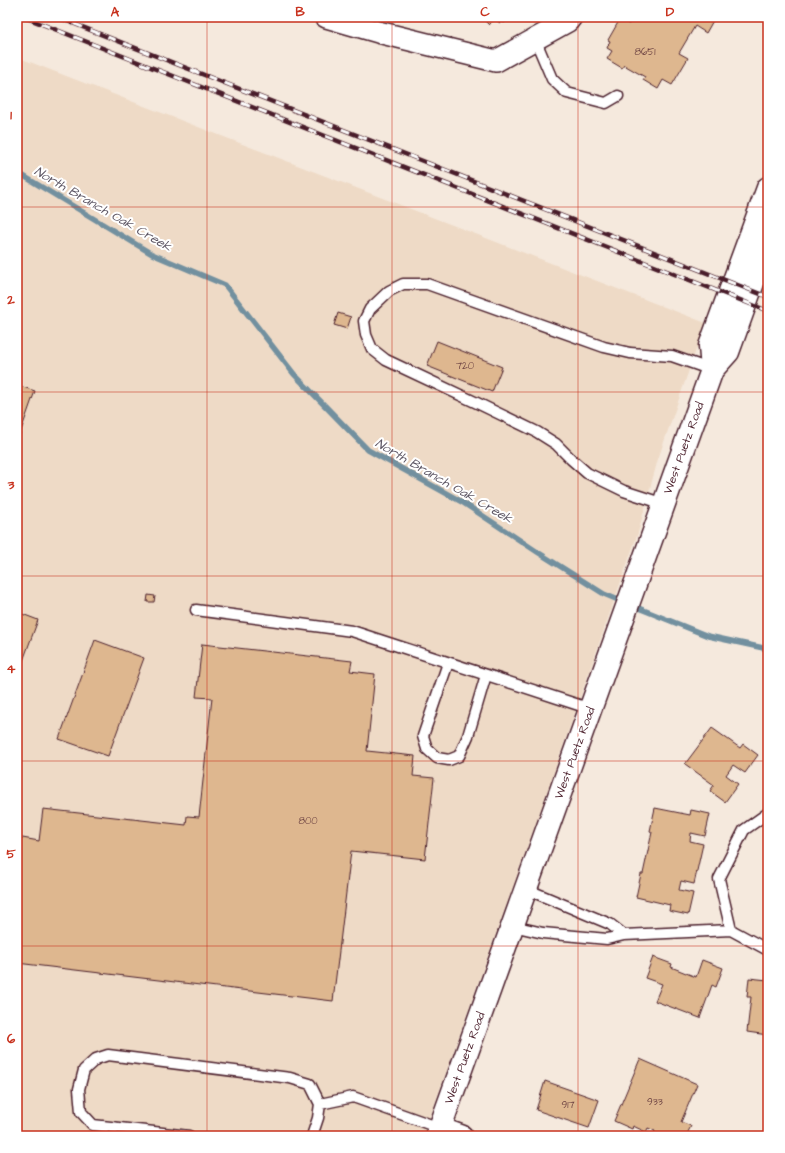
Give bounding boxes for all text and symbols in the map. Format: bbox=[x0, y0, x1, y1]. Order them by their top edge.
text: A bbox=[111, 3, 120, 21]
text: B bbox=[295, 3, 305, 21]
text: C bbox=[480, 3, 490, 21]
text: D bbox=[666, 3, 675, 21]
house number: 8651 bbox=[634, 45, 656, 59]
text: 1 bbox=[10, 106, 12, 124]
water label: North Branch Oak Creek bbox=[31, 162, 176, 256]
text: 2 bbox=[6, 291, 15, 309]
house number: 720 bbox=[456, 359, 474, 373]
street label: West Puetz Road bbox=[659, 400, 709, 496]
water label: North Branch Oak Creek bbox=[372, 434, 517, 528]
text: 3 bbox=[7, 476, 15, 494]
text: 4 bbox=[7, 660, 16, 678]
street label: West Puetz Road bbox=[550, 705, 600, 801]
house number: 800 bbox=[298, 814, 318, 828]
text: 5 bbox=[6, 845, 16, 863]
street label: West Puetz Road bbox=[440, 1010, 490, 1106]
text: 6 bbox=[7, 1030, 16, 1048]
house number: 933 bbox=[647, 1095, 663, 1109]
house number: 917 bbox=[561, 1098, 575, 1112]

